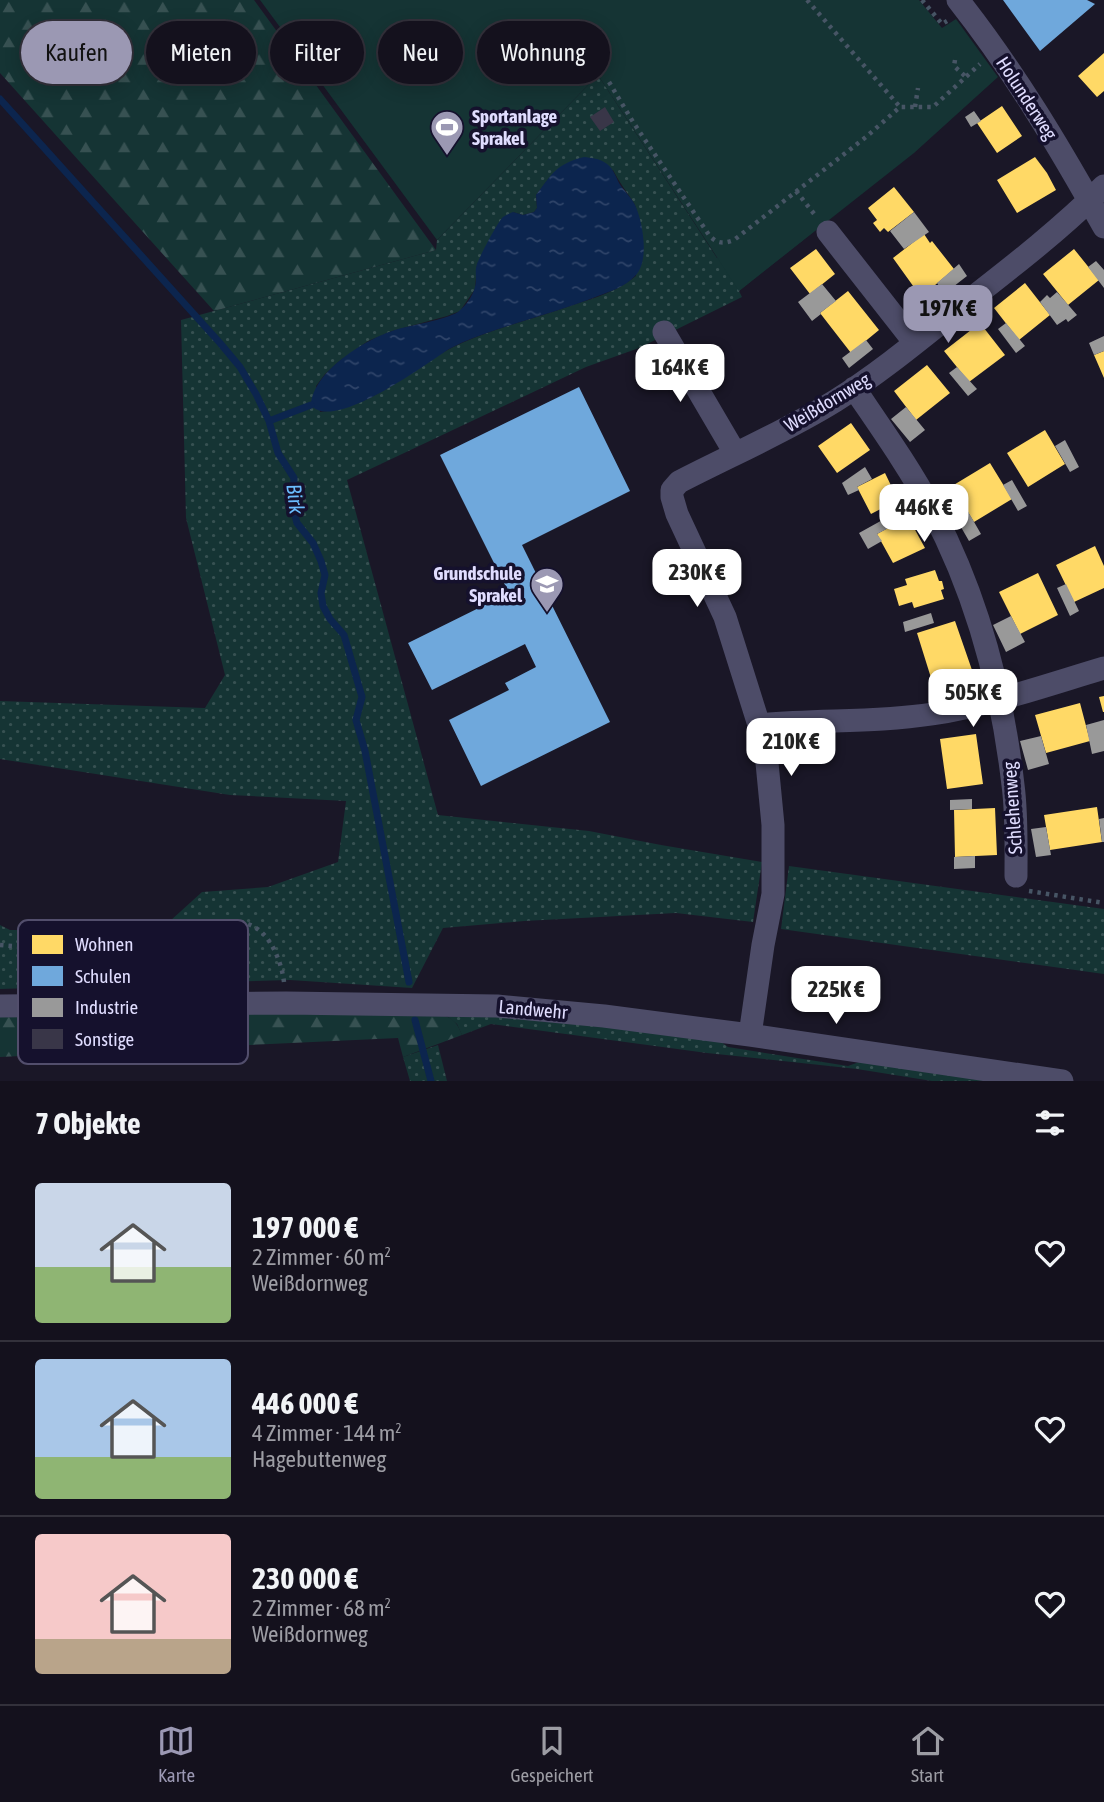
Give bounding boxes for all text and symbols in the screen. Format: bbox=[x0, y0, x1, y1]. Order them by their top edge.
chip: Kaufen bbox=[21, 21, 132, 84]
chip: Mieten bbox=[146, 21, 256, 84]
chip: Filter bbox=[270, 21, 364, 84]
chip: Neu bbox=[378, 21, 463, 84]
chip: Wohnung bbox=[477, 21, 610, 84]
street label: Holunderweg bbox=[992, 52, 1062, 144]
place label: Sportanlage Sprakel bbox=[472, 105, 558, 149]
sports icon: Sportanlage Sprakel bbox=[428, 108, 466, 157]
pin: 197K € bbox=[891, 286, 1005, 345]
text: 197K € bbox=[919, 295, 977, 321]
pin: 164K € bbox=[623, 344, 737, 404]
text: 164K € bbox=[651, 354, 709, 380]
street label: Weißdornweg bbox=[780, 367, 874, 436]
water label: Birk bbox=[282, 482, 310, 516]
pin: 446K € bbox=[867, 484, 981, 544]
text: 446K € bbox=[895, 494, 953, 520]
pin: 230K € bbox=[640, 550, 754, 609]
text: 230K € bbox=[668, 559, 726, 585]
place label: Grundschule Sprakel bbox=[433, 562, 523, 606]
school or university icon: Grundschule Sprakel bbox=[528, 565, 566, 614]
pin: 505K € bbox=[916, 670, 1030, 729]
text: 505K € bbox=[944, 679, 1002, 705]
pin: 210K € bbox=[734, 718, 848, 778]
text: 210K € bbox=[762, 728, 820, 754]
street label: Schlehenweg bbox=[998, 760, 1026, 855]
legend bbox=[18, 920, 248, 1064]
text: Wohnen bbox=[75, 933, 133, 955]
text: Schulen bbox=[75, 965, 131, 987]
pin: 225K € bbox=[779, 967, 893, 1026]
text: 225K € bbox=[807, 976, 865, 1002]
street label: Landwehr bbox=[498, 995, 569, 1023]
text: Industrie bbox=[75, 996, 138, 1018]
text: Sonstige bbox=[75, 1028, 134, 1050]
icon: filters bbox=[1031, 1104, 1069, 1142]
text: 7 Objekte bbox=[35, 1106, 141, 1140]
text: 197 000 € bbox=[252, 1210, 358, 1244]
icon: home bbox=[91, 1211, 175, 1295]
icon: heart bbox=[1031, 1234, 1069, 1272]
text: 2 Zimmer · 60 m² bbox=[252, 1244, 391, 1270]
text: Weißdornweg bbox=[252, 1270, 368, 1296]
text: 446 000 € bbox=[252, 1386, 358, 1420]
icon: home bbox=[91, 1387, 175, 1471]
icon: heart bbox=[1031, 1410, 1069, 1448]
text: 4 Zimmer · 144 m² bbox=[252, 1420, 402, 1446]
text: Hagebuttenweg bbox=[252, 1446, 386, 1472]
text: 230 000 € bbox=[252, 1561, 358, 1595]
icon: home bbox=[91, 1562, 175, 1646]
icon: heart bbox=[1031, 1585, 1069, 1623]
text: 2 Zimmer · 68 m² bbox=[252, 1595, 391, 1621]
text: Weißdornweg bbox=[252, 1621, 368, 1647]
tab: Karte bbox=[157, 1722, 195, 1786]
tab: Gespeichert bbox=[510, 1722, 594, 1786]
tab: Start bbox=[909, 1722, 947, 1786]

